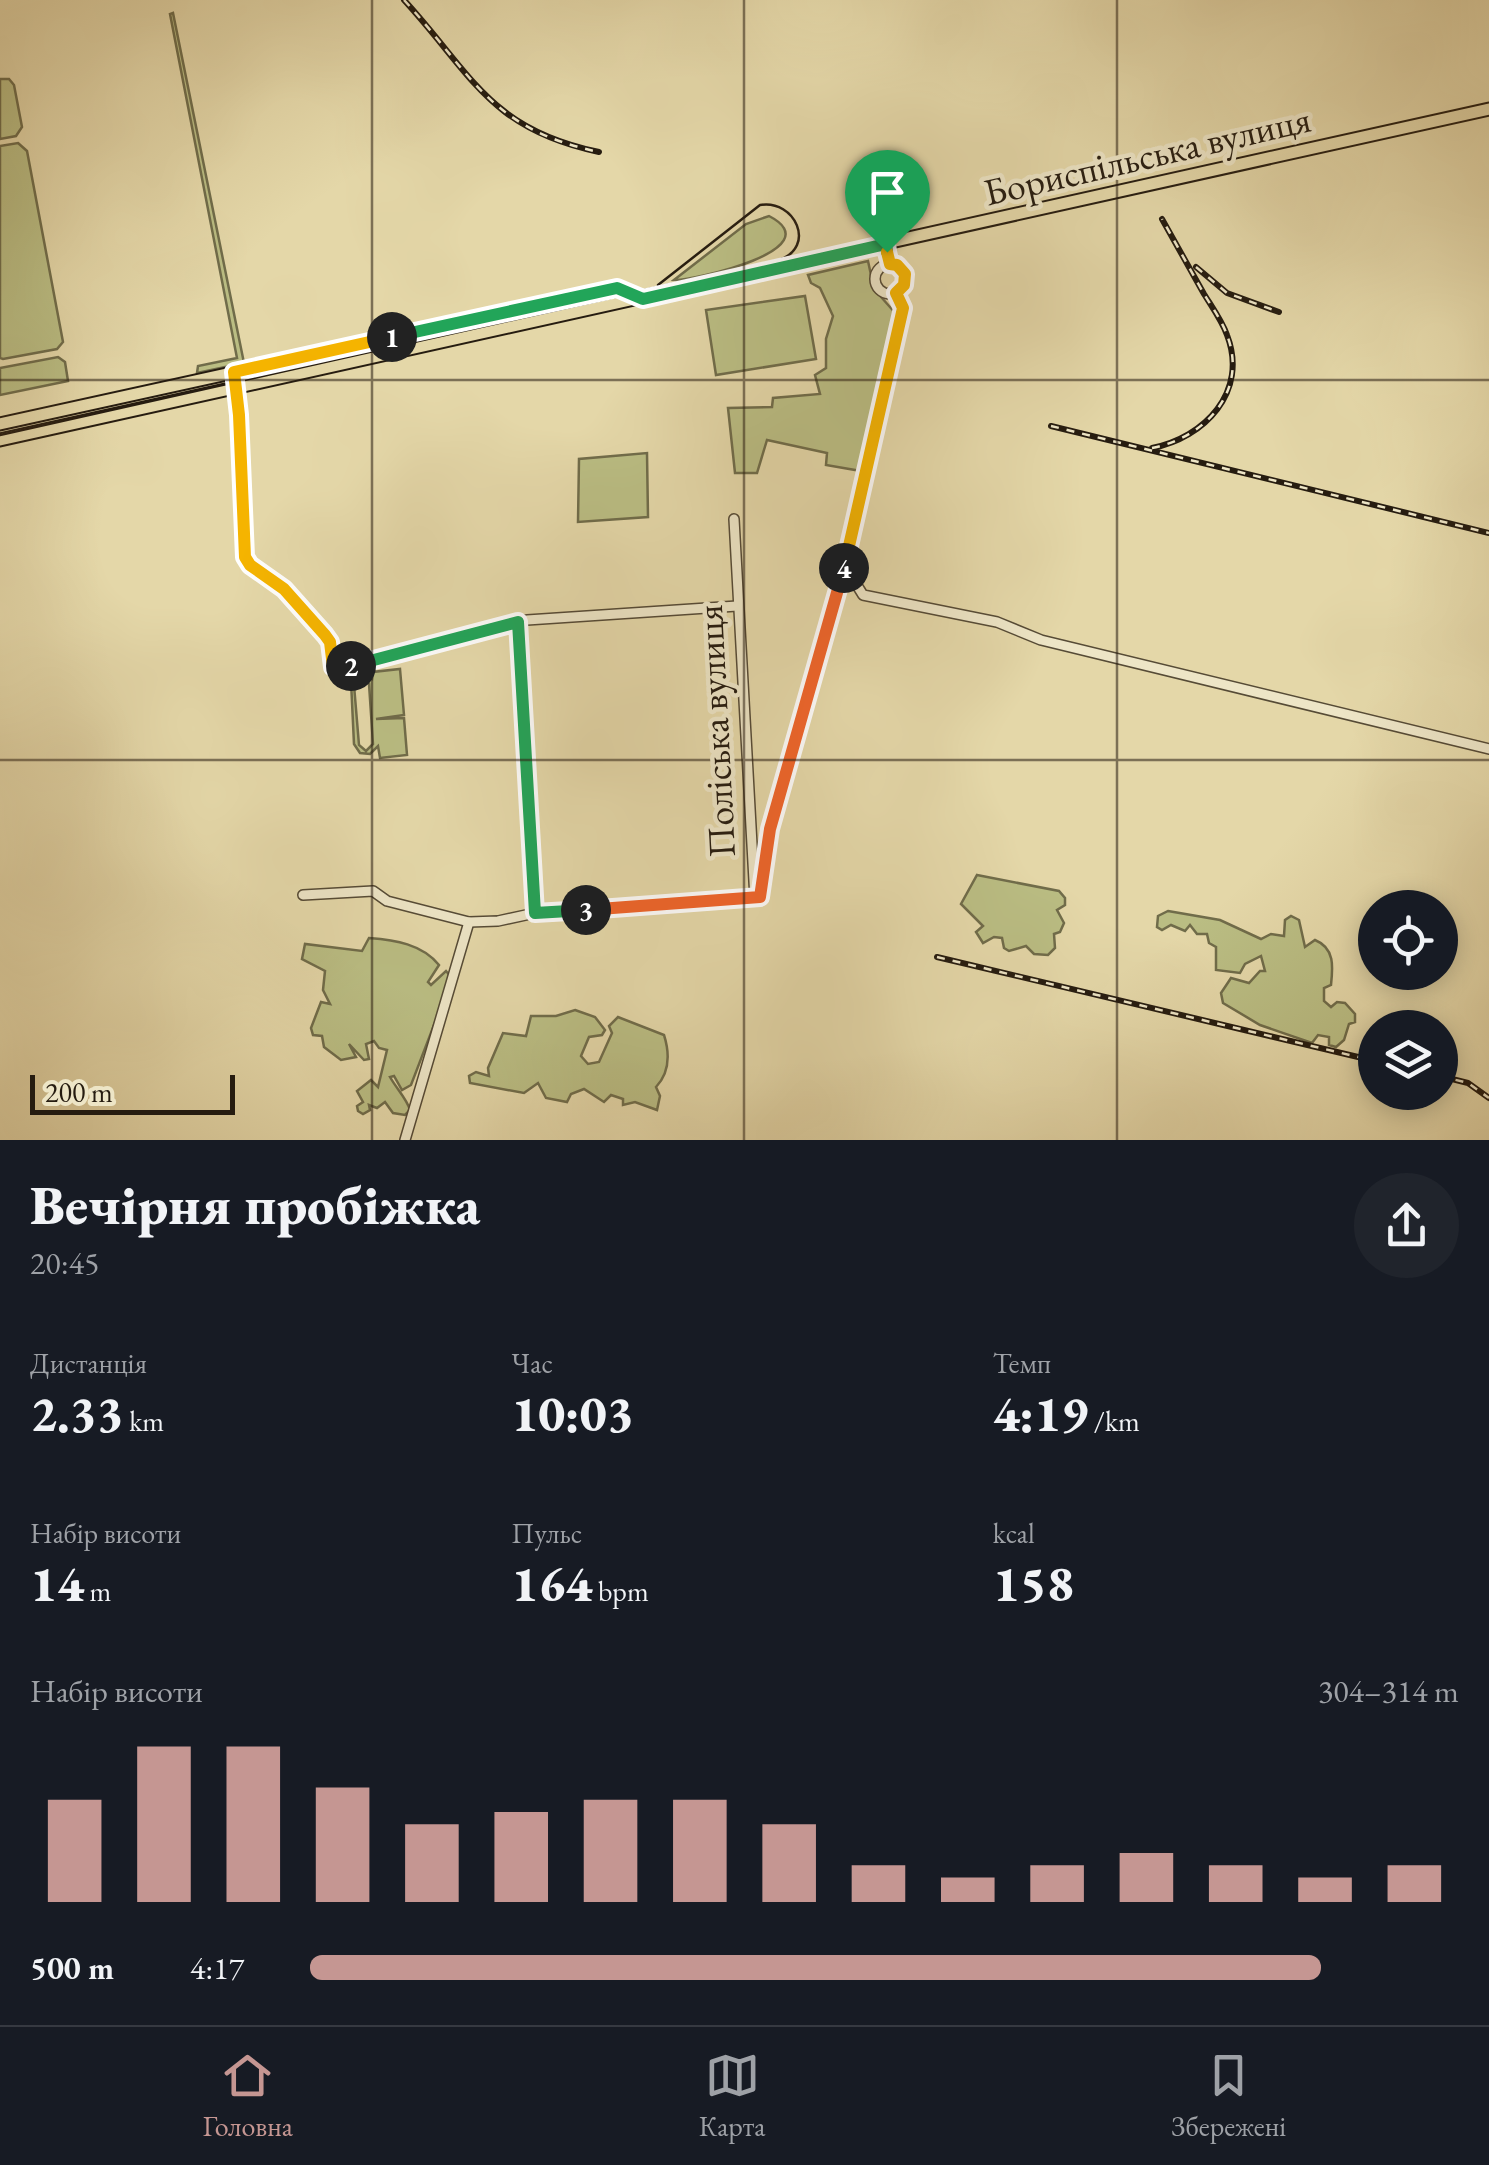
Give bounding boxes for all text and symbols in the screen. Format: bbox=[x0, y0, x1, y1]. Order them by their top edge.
street label: Бориспільська вулиця bbox=[979, 94, 1315, 216]
pin bbox=[845, 150, 930, 253]
icon: arrive bbox=[860, 165, 915, 220]
pin: 1 bbox=[367, 312, 417, 362]
text: 1 bbox=[385, 319, 399, 355]
pin: 4 bbox=[819, 543, 869, 593]
text: 4 bbox=[837, 550, 851, 586]
street label: Поліська вулиця bbox=[684, 603, 746, 859]
pin: 2 bbox=[326, 641, 376, 691]
text: 2 bbox=[344, 648, 358, 684]
pin: 3 bbox=[561, 885, 611, 935]
map controls bbox=[1358, 890, 1458, 1110]
button: locate bbox=[1358, 890, 1458, 990]
text: 3 bbox=[579, 892, 593, 928]
button: layers bbox=[1358, 1010, 1458, 1110]
scale bar bbox=[30, 1070, 235, 1114]
text: 200 m bbox=[45, 1074, 113, 1110]
text: Вечірня пробіжка bbox=[30, 1169, 480, 1240]
button: share bbox=[1354, 1173, 1459, 1278]
text: 20:45 bbox=[30, 1242, 99, 1284]
text: Дистанція bbox=[30, 1345, 147, 1381]
text: Час bbox=[511, 1345, 553, 1381]
text: Темп bbox=[993, 1345, 1051, 1381]
text: 2.33 bbox=[30, 1381, 124, 1446]
text: 10:03 bbox=[511, 1381, 634, 1446]
text: 4:19 bbox=[993, 1381, 1088, 1446]
text: km bbox=[124, 1403, 164, 1439]
text: /km bbox=[1088, 1403, 1140, 1439]
text: Набір висоти bbox=[30, 1515, 181, 1551]
text: Пульс bbox=[511, 1515, 582, 1551]
text: kcal bbox=[993, 1515, 1035, 1551]
text: 14 bbox=[30, 1551, 84, 1616]
text: 164 bbox=[511, 1551, 592, 1616]
text: 158 bbox=[993, 1551, 1074, 1616]
text: m bbox=[84, 1573, 111, 1609]
text: bpm bbox=[592, 1573, 649, 1609]
text: Набір висоти bbox=[30, 1670, 203, 1712]
text: 304–314 m bbox=[1318, 1670, 1459, 1712]
text: 500 m bbox=[30, 1947, 114, 1989]
text: 4:17 bbox=[190, 1947, 244, 1989]
tab: Головна bbox=[203, 2048, 293, 2144]
tab: Карта bbox=[699, 2048, 766, 2144]
tab: Збережені bbox=[1171, 2048, 1286, 2144]

